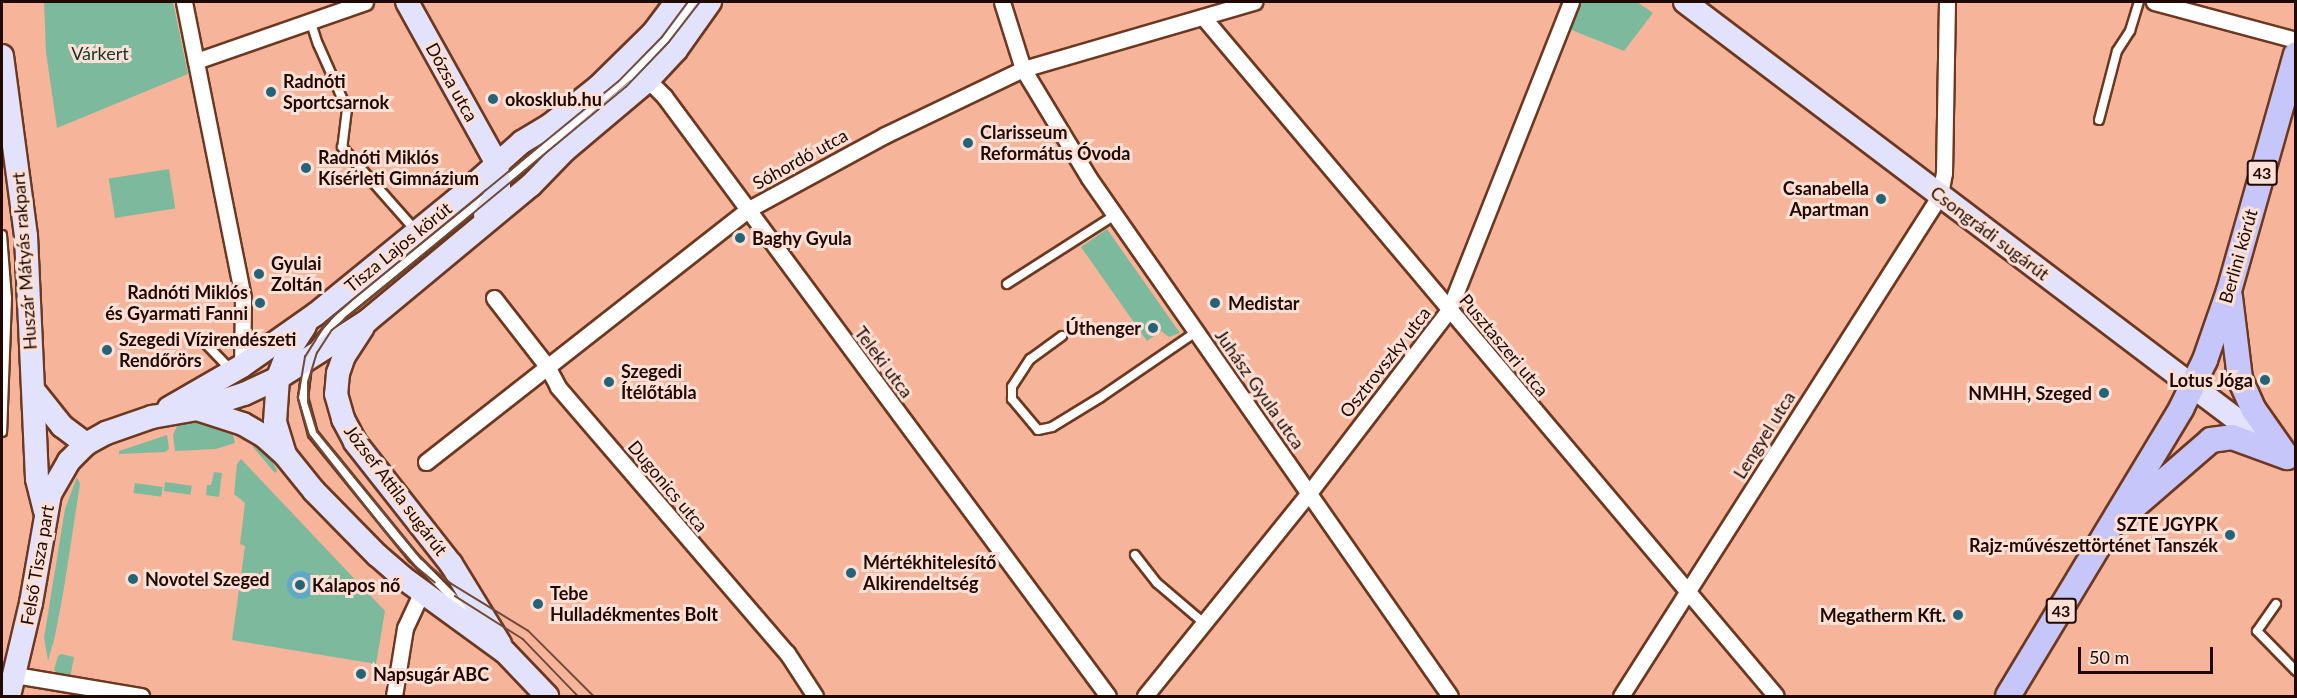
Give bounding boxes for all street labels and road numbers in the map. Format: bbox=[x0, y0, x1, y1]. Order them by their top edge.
street label: Dózsa utca bbox=[421, 39, 483, 125]
street label: Sóhordó utca bbox=[749, 124, 851, 194]
road number: 43 bbox=[2246, 160, 2278, 186]
street label: Huszár Mátyás rakpart bbox=[7, 171, 41, 351]
street label: Csongrádi sugárút bbox=[1926, 181, 2054, 285]
street label: Tisza Lajos körút bbox=[340, 197, 456, 297]
street label: Berlini körút bbox=[2214, 206, 2262, 306]
street label: Pusztaszeri utca bbox=[1455, 289, 1553, 401]
street label: Osztrovszky utca bbox=[1335, 302, 1435, 422]
street label: Teleki utca bbox=[850, 322, 918, 402]
street label: Juhász Gyula utca bbox=[1211, 325, 1309, 453]
street label: Lengyel utca bbox=[1729, 387, 1799, 483]
street label: József Attila sugárút bbox=[340, 420, 452, 560]
street label: Dugonics utca bbox=[624, 436, 712, 536]
street label: Felső Tisza part bbox=[16, 503, 58, 627]
road number: 43 bbox=[2044, 598, 2078, 624]

